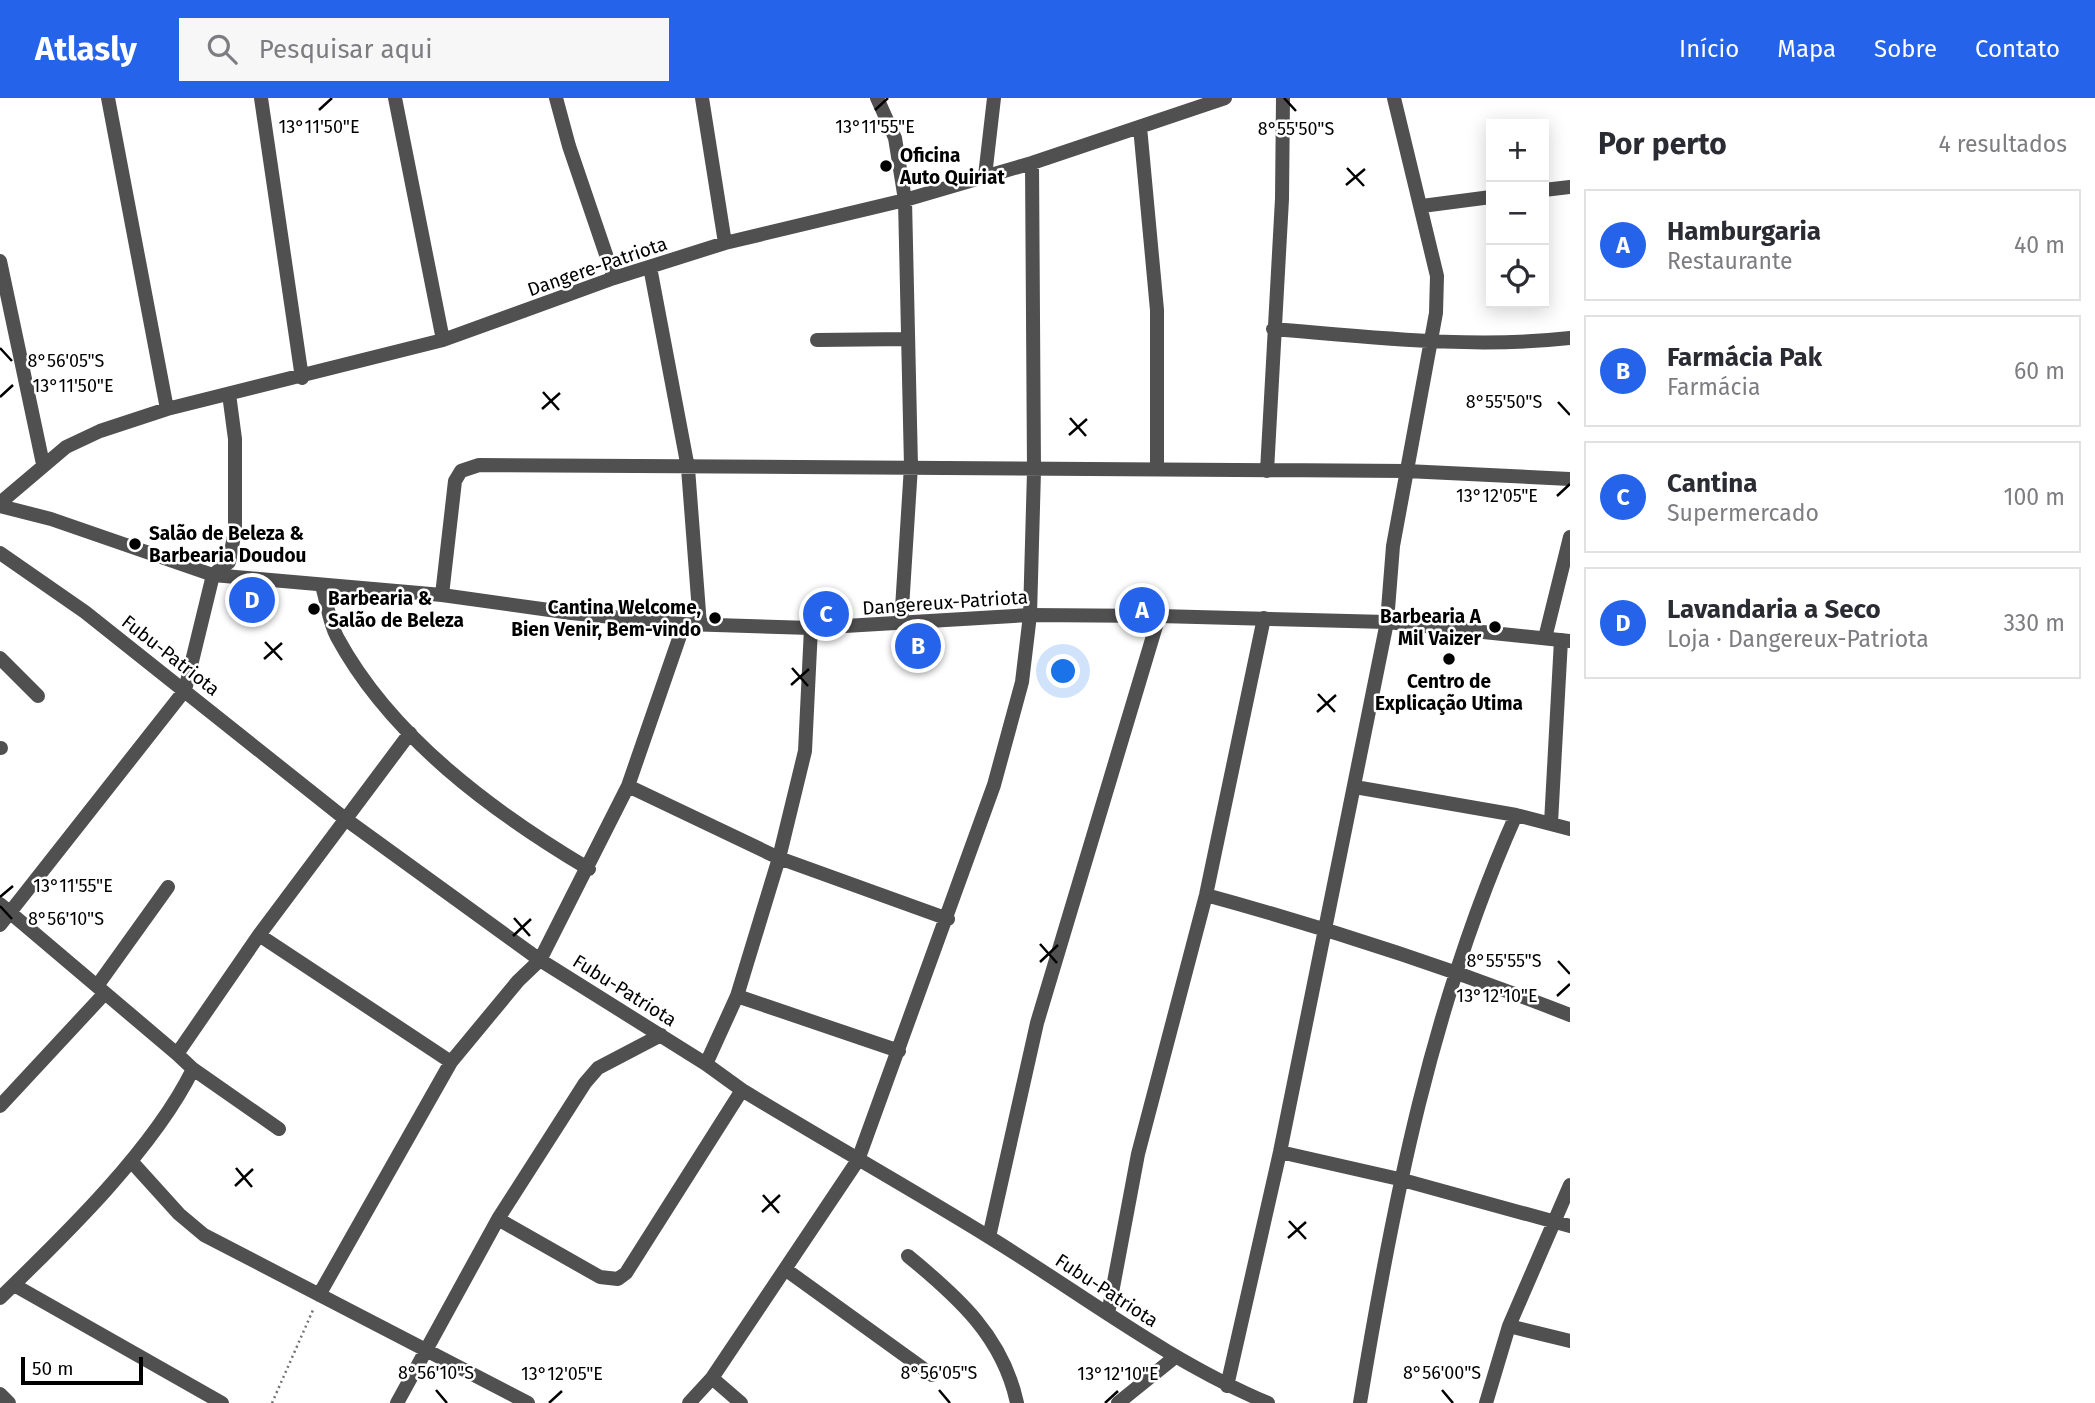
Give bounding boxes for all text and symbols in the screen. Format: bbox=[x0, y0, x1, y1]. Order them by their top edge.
search box bbox=[179, 18, 669, 81]
text: Atlasly bbox=[35, 29, 137, 69]
icon: search bbox=[203, 30, 241, 68]
text: Pesquisar aqui bbox=[259, 34, 433, 65]
text: Início bbox=[1679, 35, 1739, 63]
text: Mapa bbox=[1777, 35, 1836, 63]
text: Sobre bbox=[1874, 35, 1937, 63]
text: Contato bbox=[1975, 35, 2060, 63]
text: 13°11'50"E bbox=[278, 116, 360, 138]
text: 13°11'55"E bbox=[835, 116, 915, 138]
text: 8°55'50"S bbox=[1258, 118, 1334, 140]
map controls bbox=[1486, 119, 1549, 308]
button: + bbox=[1486, 119, 1549, 182]
text: Por perto bbox=[1598, 126, 1727, 162]
text: 4 resultados bbox=[1938, 130, 2067, 158]
place label: Oficina Auto Quiriat bbox=[899, 144, 1005, 189]
marker: Oficina Auto Quiriat bbox=[878, 158, 894, 174]
button: − bbox=[1486, 182, 1549, 245]
text: Hamburgaria bbox=[1667, 216, 1821, 247]
text: A bbox=[1616, 231, 1630, 259]
text: 40 m bbox=[2014, 231, 2065, 259]
street label: Dangere-Patriota bbox=[524, 232, 670, 301]
button: locate bbox=[1486, 245, 1549, 308]
text: Restaurante bbox=[1667, 247, 1792, 275]
text: Farmácia Pak bbox=[1667, 342, 1822, 373]
text: 8°56'05"S bbox=[28, 350, 105, 372]
text: B bbox=[1616, 357, 1630, 385]
text: 60 m bbox=[2014, 357, 2065, 385]
text: Farmácia bbox=[1667, 373, 1761, 401]
text: 13°11'50"E bbox=[32, 375, 114, 397]
text: 8°55'50"S bbox=[1466, 391, 1542, 413]
text: Cantina bbox=[1667, 468, 1758, 499]
text: C bbox=[1616, 483, 1630, 511]
text: 100 m bbox=[2004, 483, 2065, 511]
text: 13°12'05"E bbox=[1456, 485, 1538, 507]
text: Supermercado bbox=[1667, 499, 1819, 527]
place label: Salão de Beleza & Barbearia Doudou bbox=[149, 522, 306, 567]
marker: Salão de Beleza & Barbearia Doudou bbox=[127, 536, 143, 552]
pin: D bbox=[229, 574, 275, 626]
pin: A bbox=[1119, 584, 1165, 636]
street label: Dangereux-Patriota bbox=[861, 585, 1029, 620]
place label: Barbearia & Salão de Beleza bbox=[328, 587, 464, 632]
pin: C bbox=[803, 588, 849, 640]
text: Lavandaria a Seco bbox=[1667, 594, 1881, 625]
place label: Cantina Welcome, Bien Venir, Bem-vindo bbox=[511, 596, 701, 641]
marker: Barbearia & Salão de Beleza bbox=[306, 601, 322, 617]
place label: Barbearia A Mil Vaizer bbox=[1380, 605, 1482, 650]
text: D bbox=[1616, 609, 1630, 637]
text: 330 m bbox=[2003, 609, 2065, 637]
street label: Fubu-Patriota bbox=[117, 610, 224, 701]
marker: Cantina Welcome, Bien Venir, Bem-vindo bbox=[707, 610, 723, 626]
marker: Barbearia A Mil Vaizer bbox=[1487, 619, 1503, 635]
pin: B bbox=[895, 620, 941, 672]
text: Loja · Dangereux-Patriota bbox=[1667, 625, 1929, 653]
marker: Centro de Explicação Utima bbox=[1441, 651, 1457, 667]
your location bbox=[1046, 654, 1080, 688]
place label: Centro de Explicação Utima bbox=[1375, 670, 1523, 715]
text: 13°11'55"E bbox=[33, 875, 113, 897]
text: 8°56'10"S bbox=[28, 908, 104, 930]
street label: Fubu-Patriota bbox=[569, 949, 681, 1031]
text: 8°55'55"S bbox=[1466, 950, 1542, 972]
text: 13°12'10"E bbox=[1456, 985, 1538, 1007]
street label: Fubu-Patriota bbox=[1051, 1249, 1162, 1332]
scale bar bbox=[21, 1354, 144, 1386]
text: 50 m bbox=[32, 1357, 73, 1380]
text: 8°56'10"S bbox=[398, 1362, 474, 1384]
text: 8°56'05"S bbox=[901, 1362, 978, 1384]
text: 8°56'00"S bbox=[1403, 1362, 1481, 1384]
text: 13°12'05"E bbox=[521, 1363, 603, 1385]
text: 13°12'10"E bbox=[1077, 1363, 1159, 1385]

